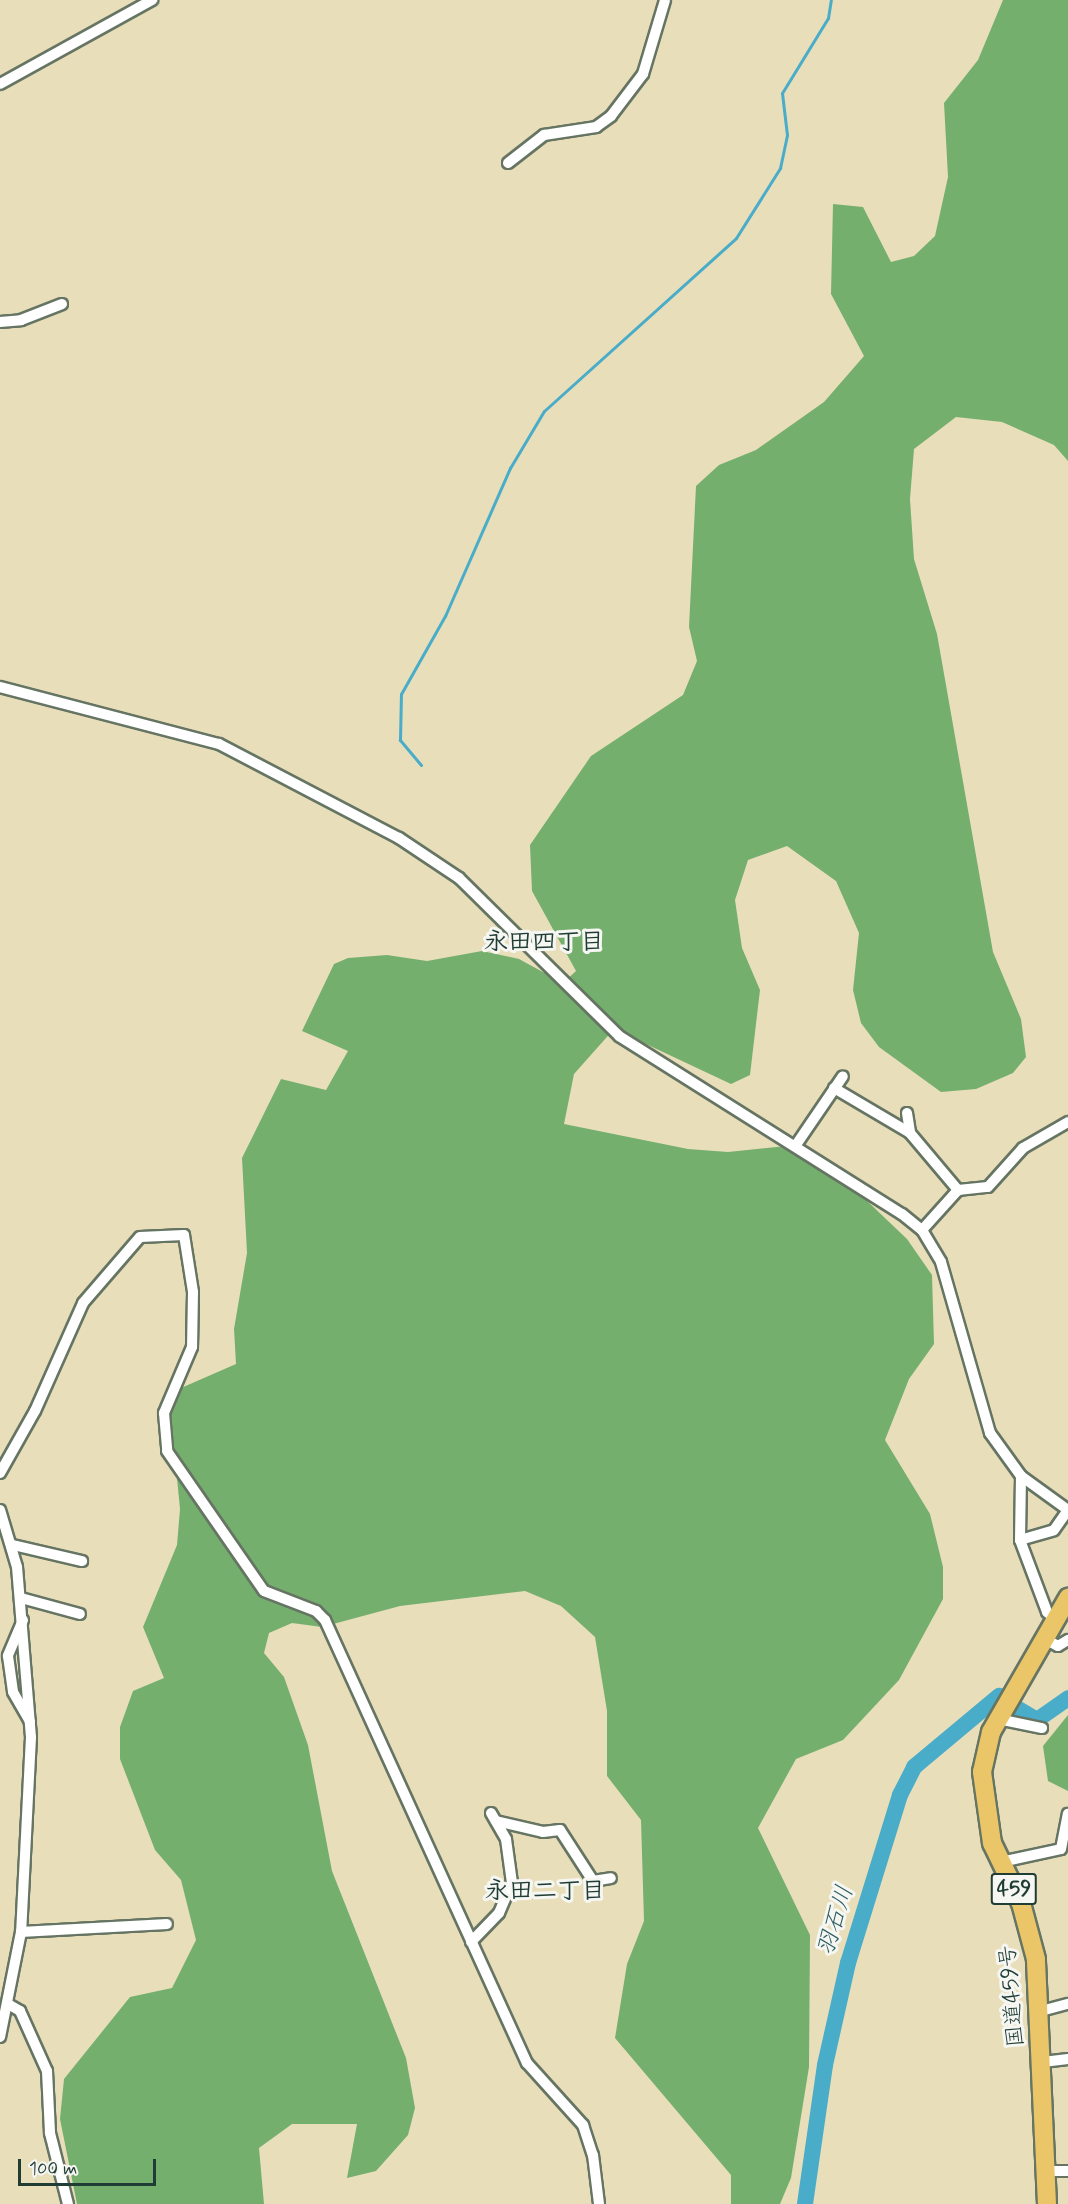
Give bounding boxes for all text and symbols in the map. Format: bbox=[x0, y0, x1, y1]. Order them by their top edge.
district label: 永田四丁目 bbox=[484, 929, 604, 957]
road number: 459 bbox=[990, 1871, 1038, 1907]
district label: 永田二丁目 bbox=[485, 1878, 605, 1906]
water label: 羽石川 bbox=[812, 1882, 860, 1960]
street label: 国道459号 bbox=[995, 1944, 1031, 2048]
scale bar bbox=[21, 2147, 159, 2185]
text: 100 m bbox=[29, 2157, 77, 2181]

